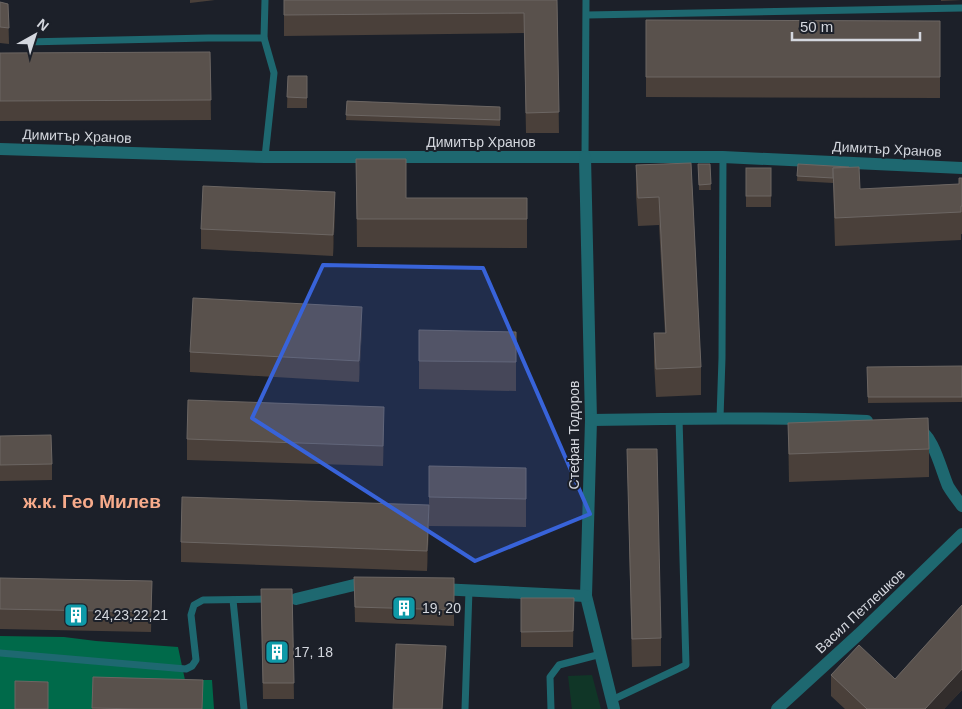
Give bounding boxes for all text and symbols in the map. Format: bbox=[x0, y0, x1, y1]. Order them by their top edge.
north arrow bbox=[10, 10, 60, 60]
scale bar bbox=[792, 10, 920, 42]
text: N bbox=[34, 15, 52, 34]
text: 50 m bbox=[800, 18, 833, 35]
street label: Димитър Хранов bbox=[22, 126, 132, 146]
street label: Димитър Хранов bbox=[426, 134, 536, 150]
street label: Димитър Хранов bbox=[832, 138, 942, 160]
street label: Стефан Тодоров bbox=[566, 381, 582, 489]
district label: ж.к. Гео Милев bbox=[22, 491, 161, 512]
street label: Васил Петлешков bbox=[812, 566, 908, 656]
building icon: 19, 20 bbox=[391, 595, 417, 621]
place label: 19, 20 bbox=[422, 600, 461, 616]
building icon: 24,23,22,21 bbox=[63, 602, 89, 628]
place label: 24,23,22,21 bbox=[94, 607, 168, 623]
building icon: 17, 18 bbox=[264, 639, 290, 665]
place label: 17, 18 bbox=[294, 644, 333, 660]

